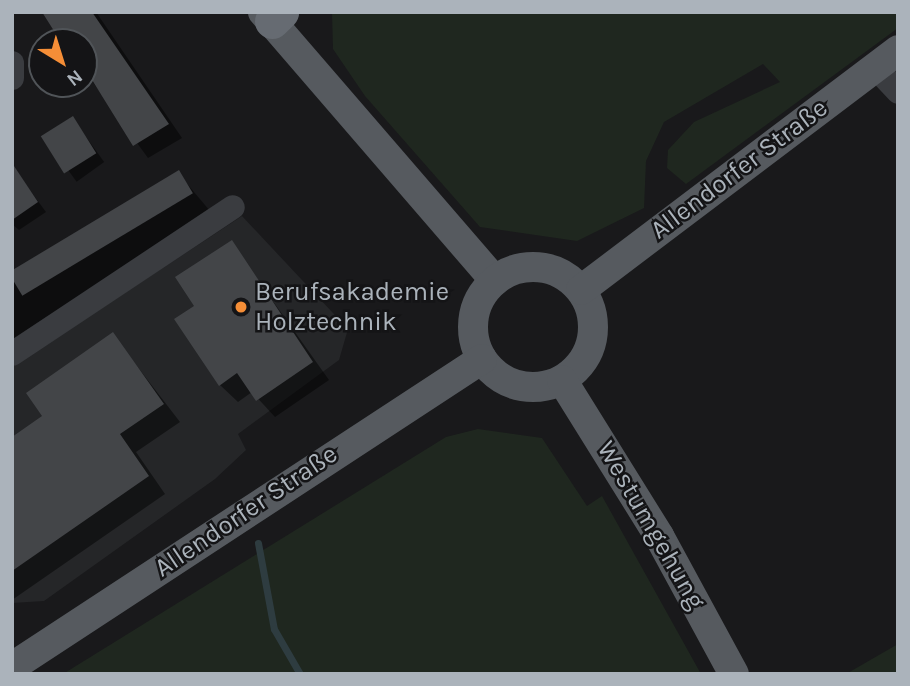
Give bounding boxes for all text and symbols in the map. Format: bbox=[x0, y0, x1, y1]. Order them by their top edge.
north arrow bbox=[28, 28, 98, 98]
text: N bbox=[63, 65, 87, 91]
street label: Allendorfer Straße bbox=[644, 92, 834, 246]
place label: Berufsakademie Holztechnik bbox=[255, 276, 449, 338]
marker: Berufsakademie Holztechnik bbox=[233, 299, 249, 315]
street label: Westumgehung bbox=[590, 435, 712, 615]
street label: Allendorfer Straße bbox=[149, 438, 343, 584]

